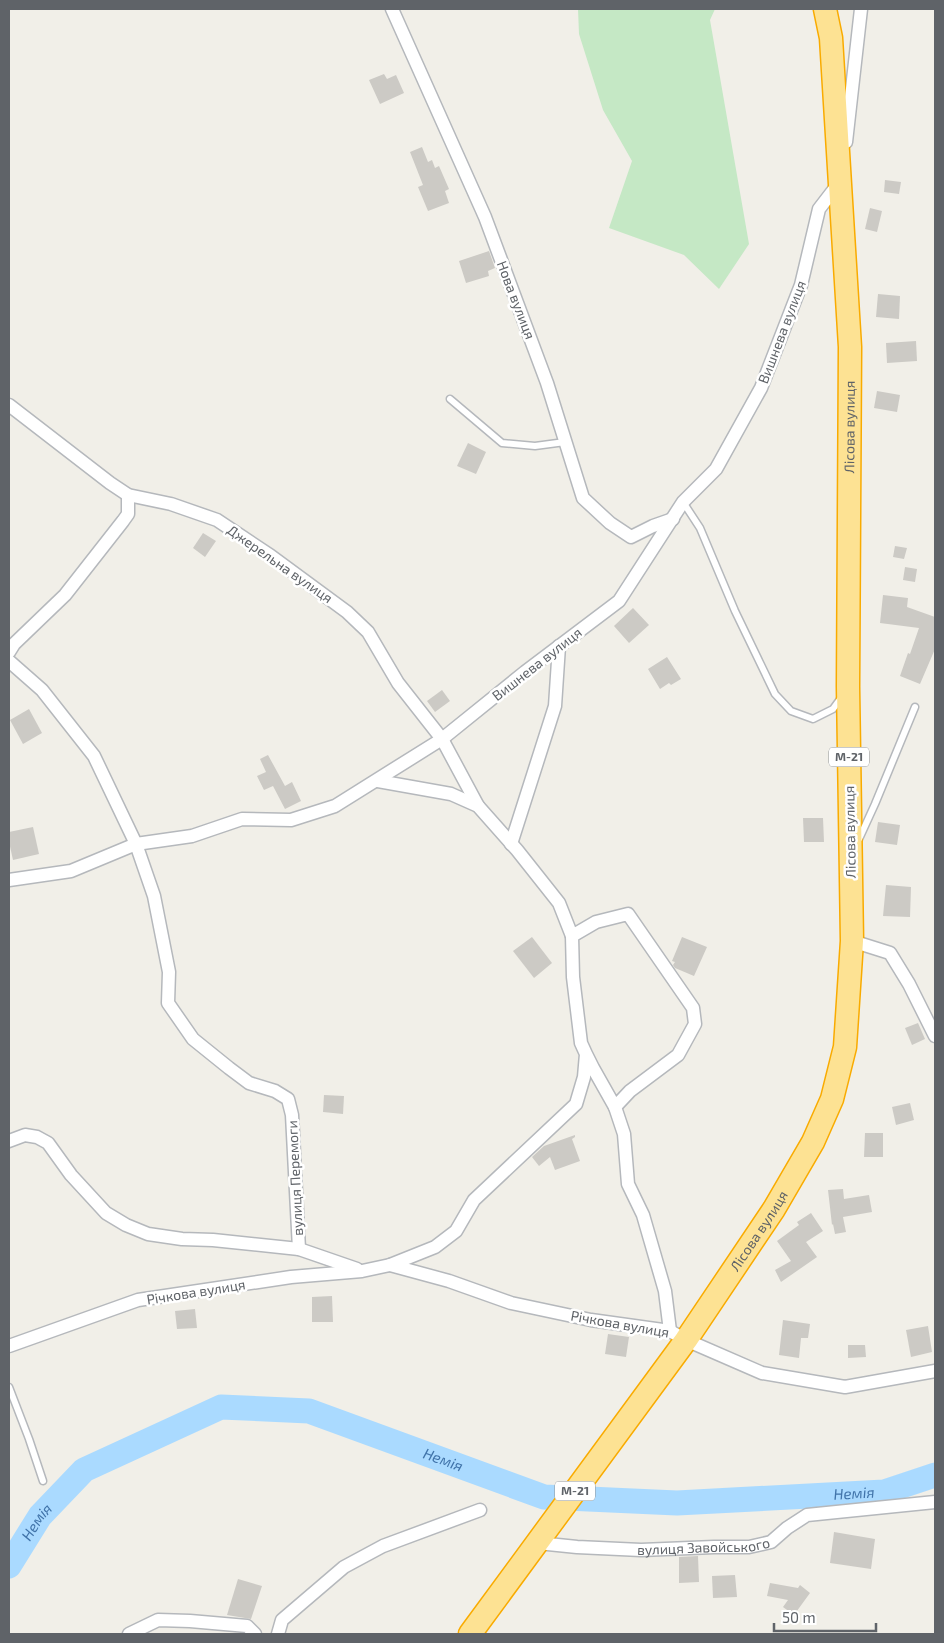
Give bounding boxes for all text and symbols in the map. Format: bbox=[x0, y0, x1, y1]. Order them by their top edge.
street label: Нова вулиця bbox=[494, 258, 539, 341]
street label: Вишнева вулиця bbox=[754, 278, 809, 386]
street label: Лісова вулиця bbox=[840, 381, 858, 473]
street label: Джерельна вулиця bbox=[224, 521, 336, 606]
street label: Вишнева вулиця bbox=[488, 623, 585, 704]
road number: М-21 bbox=[829, 748, 869, 766]
street label: Лісова вулиця bbox=[840, 786, 859, 878]
street label: вулиця Перемоги bbox=[283, 1120, 306, 1236]
street label: Лісова вулиця bbox=[726, 1187, 791, 1274]
street label: Річкова вулиця bbox=[145, 1275, 247, 1308]
street label: Річкова вулиця bbox=[569, 1306, 671, 1341]
water label: Немія bbox=[421, 1444, 466, 1475]
road number: М-21 bbox=[555, 1482, 595, 1500]
water label: Немія bbox=[833, 1483, 875, 1503]
water label: Немія bbox=[17, 1499, 55, 1543]
street label: вулиця Завойського bbox=[637, 1534, 771, 1558]
scale bar bbox=[774, 1600, 876, 1632]
text: 50 m bbox=[782, 1608, 816, 1626]

